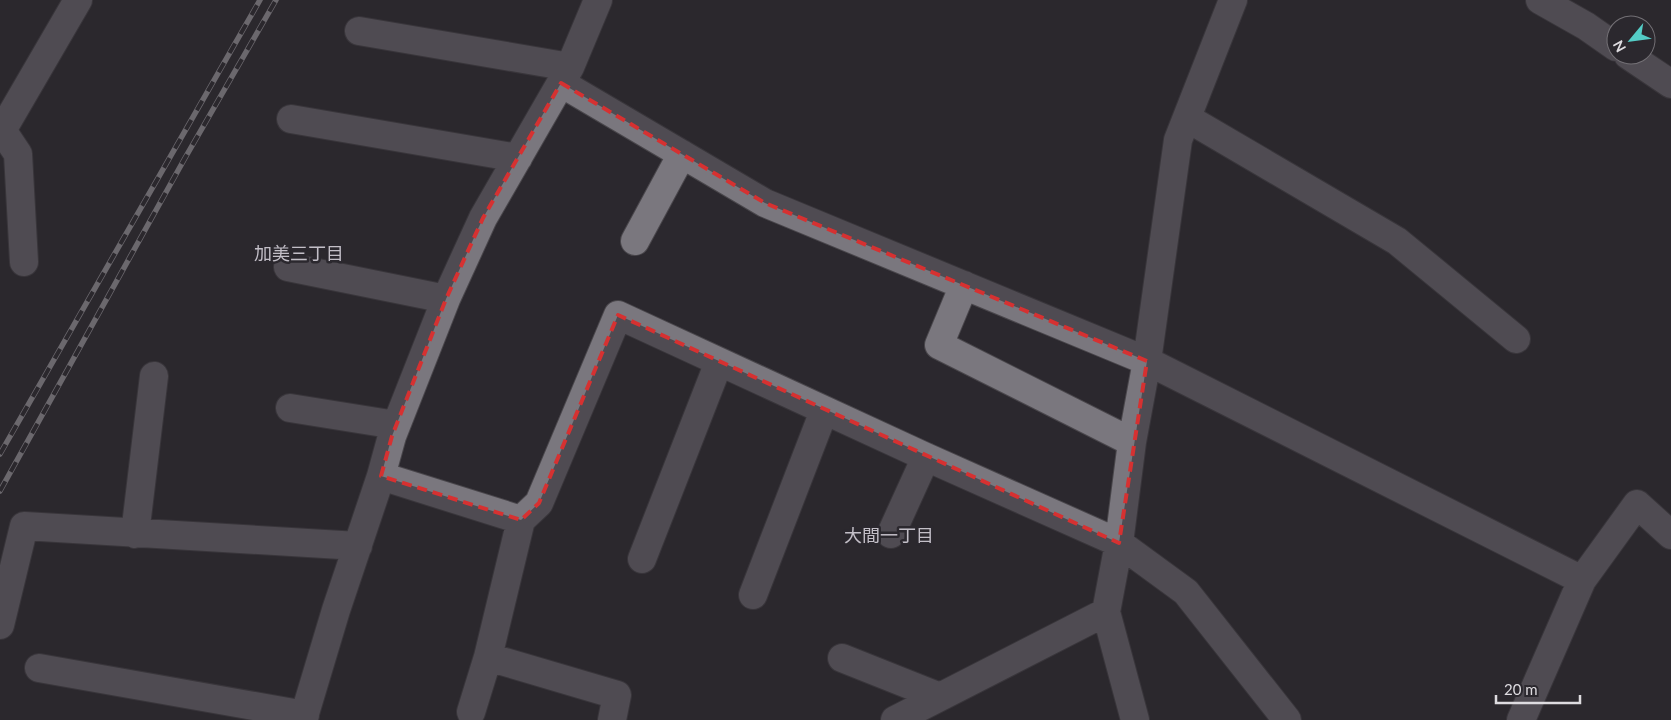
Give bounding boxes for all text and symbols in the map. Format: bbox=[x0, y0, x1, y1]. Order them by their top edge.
north arrow bbox=[1606, 15, 1656, 65]
text: N bbox=[1609, 38, 1629, 55]
district label: 加美三丁目 bbox=[254, 242, 344, 264]
district label: 大間一丁目 bbox=[844, 524, 934, 546]
scale bar bbox=[1496, 672, 1580, 704]
text: 20 m bbox=[1504, 680, 1538, 698]

